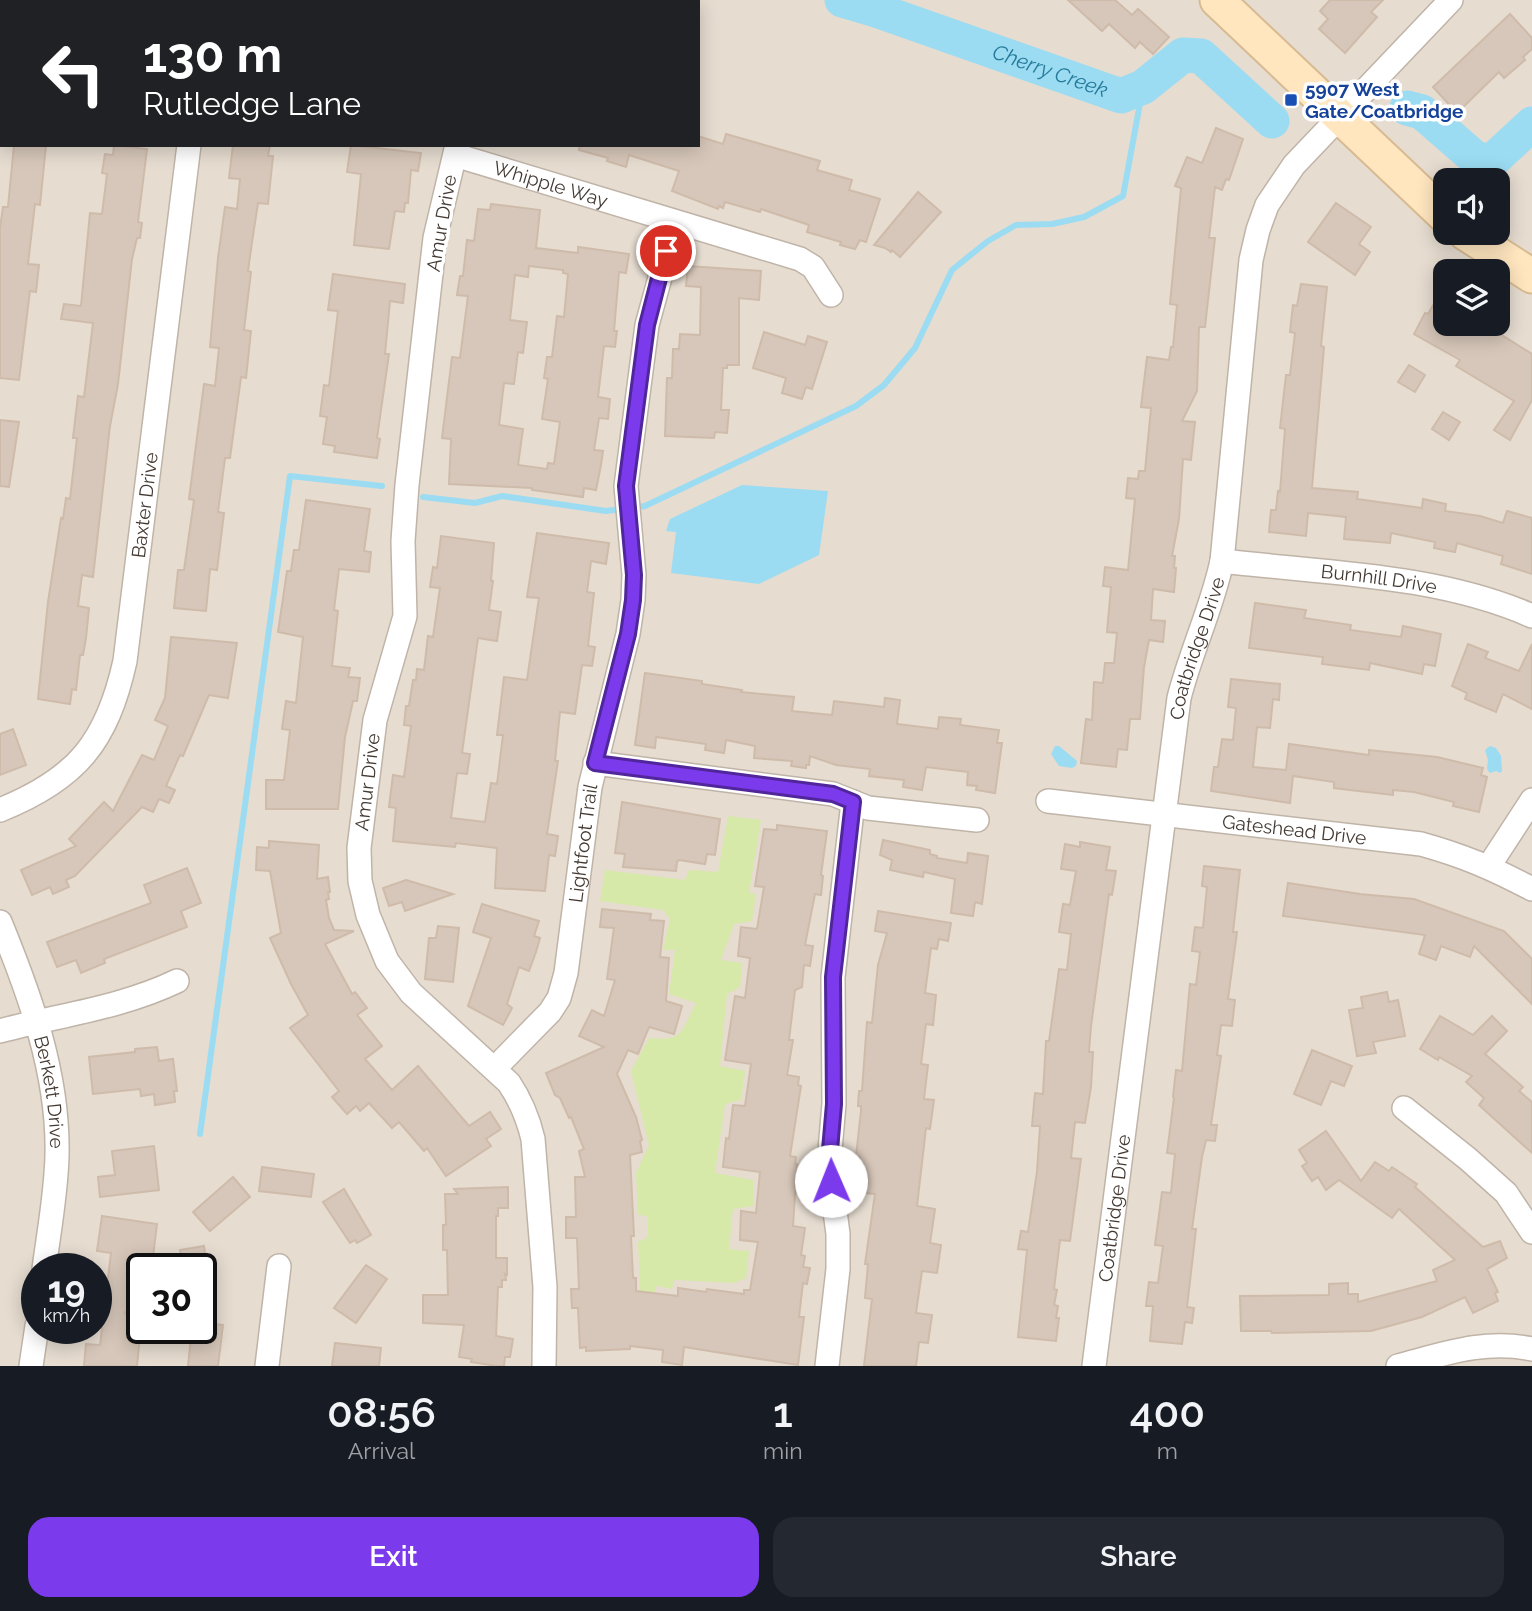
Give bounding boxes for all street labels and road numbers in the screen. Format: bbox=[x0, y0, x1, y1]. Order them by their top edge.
street label: Whipple Way bbox=[491, 156, 611, 211]
street label: Amur Drive bbox=[422, 173, 460, 273]
street label: Baxter Drive bbox=[127, 451, 162, 559]
street label: Burnhill Drive bbox=[1320, 560, 1439, 598]
street label: Coatbridge Drive bbox=[1165, 574, 1229, 721]
street label: Amur Drive bbox=[350, 732, 384, 832]
street label: Lightfoot Trail bbox=[564, 780, 602, 904]
street label: Gateshead Drive bbox=[1221, 810, 1368, 849]
street label: Berkett Drive bbox=[30, 1033, 68, 1149]
street label: Coatbridge Drive bbox=[1094, 1133, 1134, 1283]

